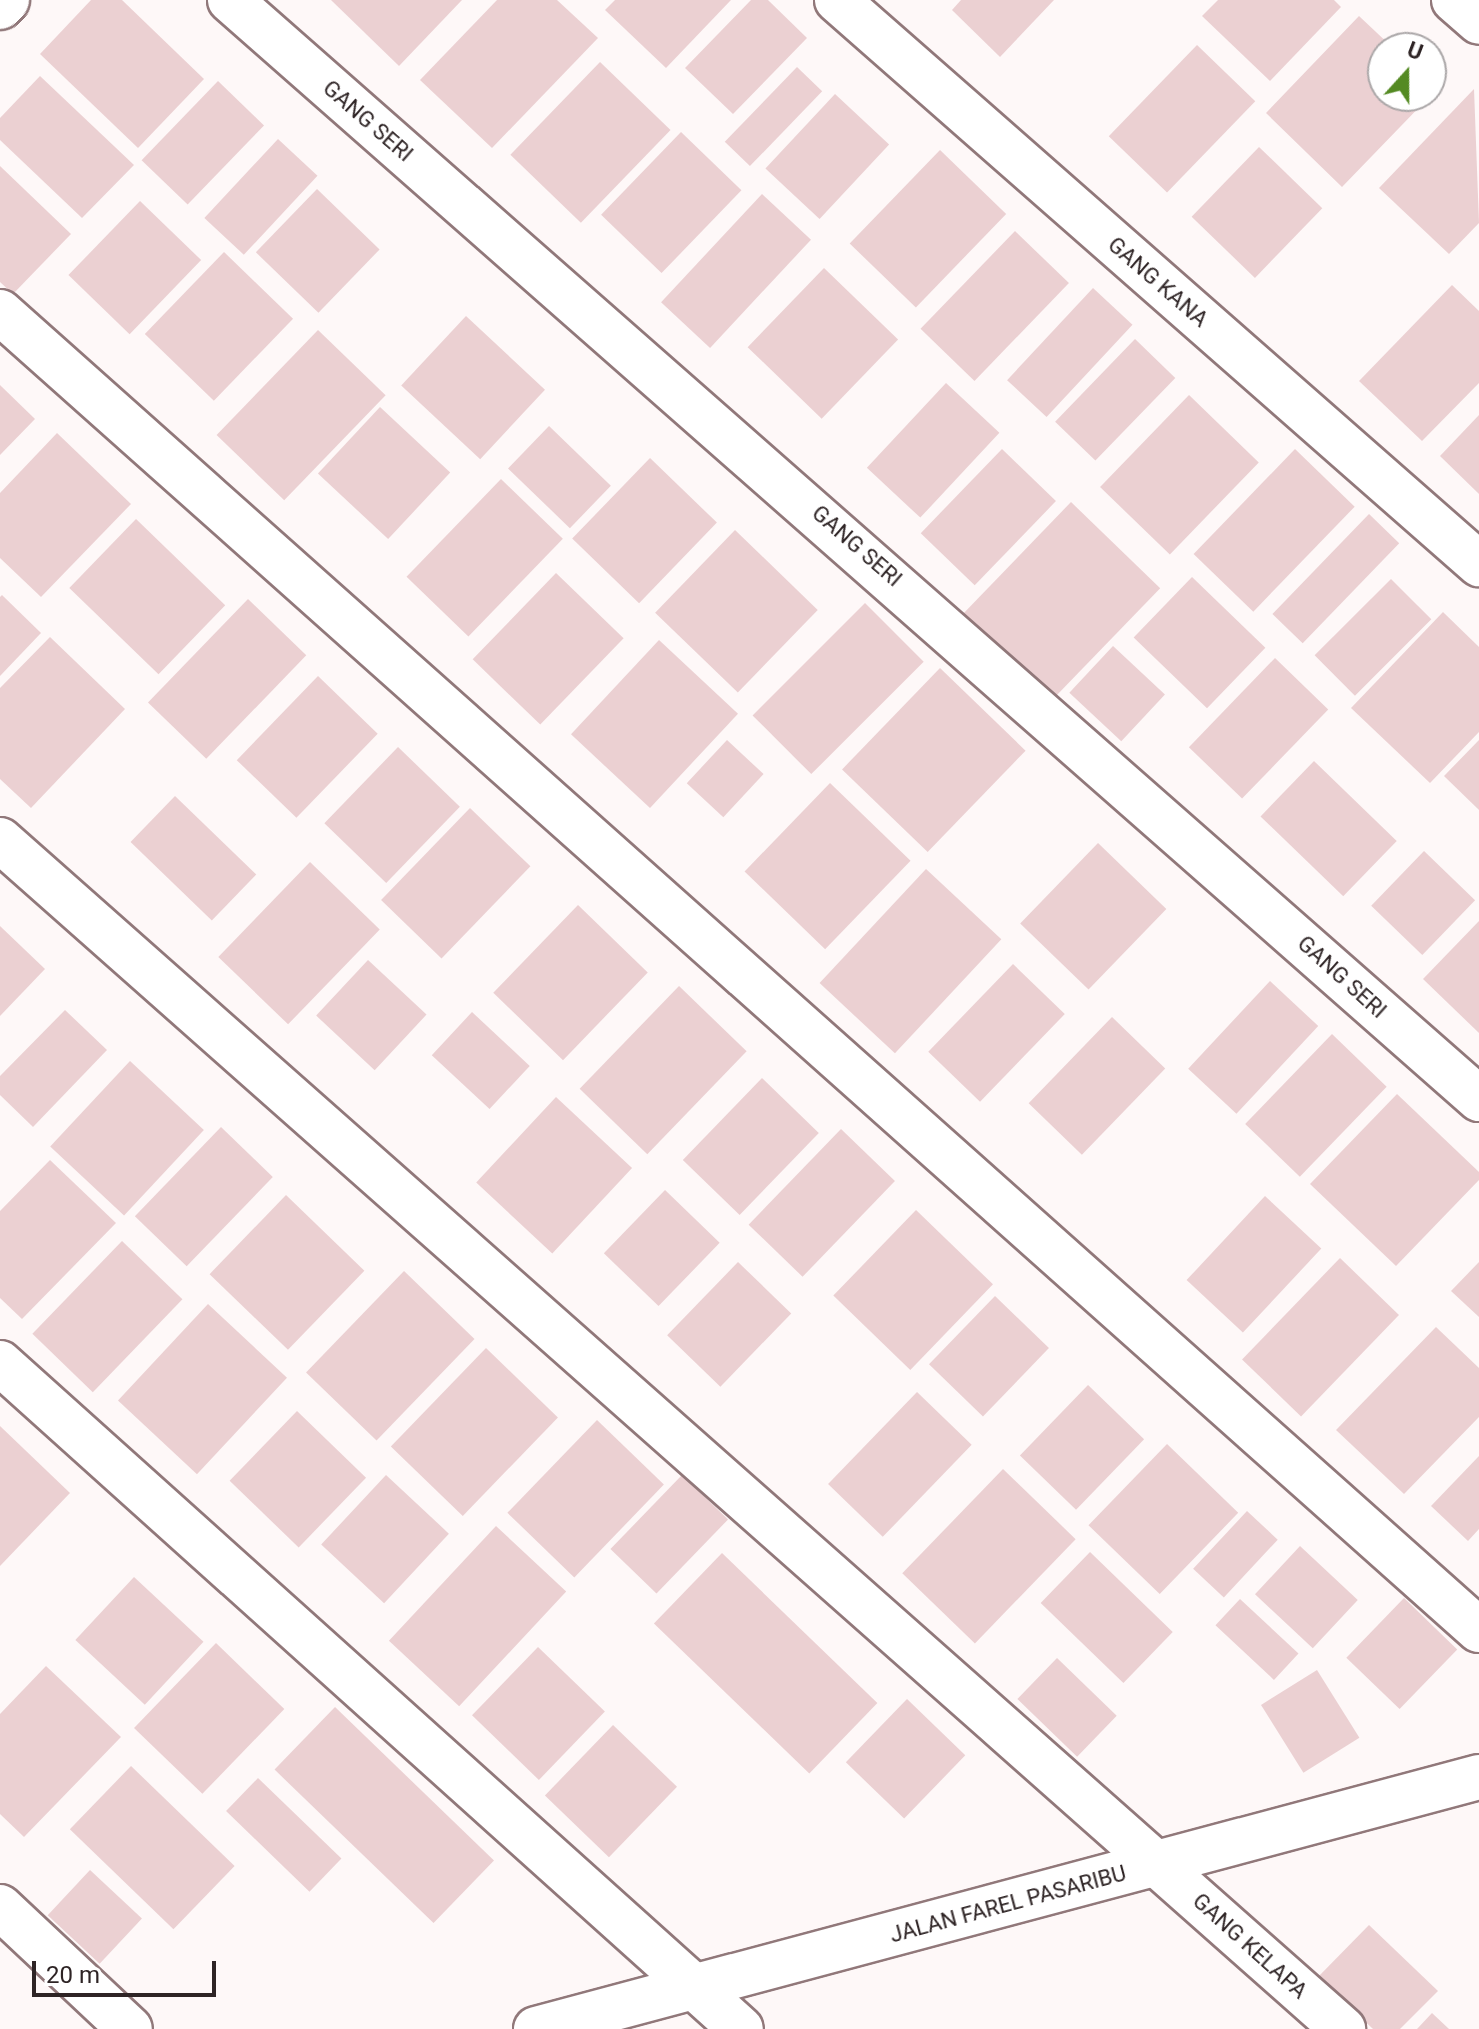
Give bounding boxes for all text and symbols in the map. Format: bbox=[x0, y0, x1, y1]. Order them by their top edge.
north arrow bbox=[1367, 32, 1447, 112]
text: U bbox=[1404, 37, 1426, 65]
street label: GANG SERI bbox=[318, 75, 418, 167]
street label: GANG KANA bbox=[1103, 231, 1213, 333]
street label: GANG SERI bbox=[807, 500, 907, 592]
street label: GANG SERI bbox=[1292, 930, 1392, 1024]
street label: JALAN FAREL PASARIBU bbox=[887, 1860, 1129, 1948]
street label: GANG KELAPA bbox=[1187, 1888, 1313, 2004]
scale bar bbox=[36, 1945, 220, 1995]
text: 20 m bbox=[46, 1961, 100, 1989]

